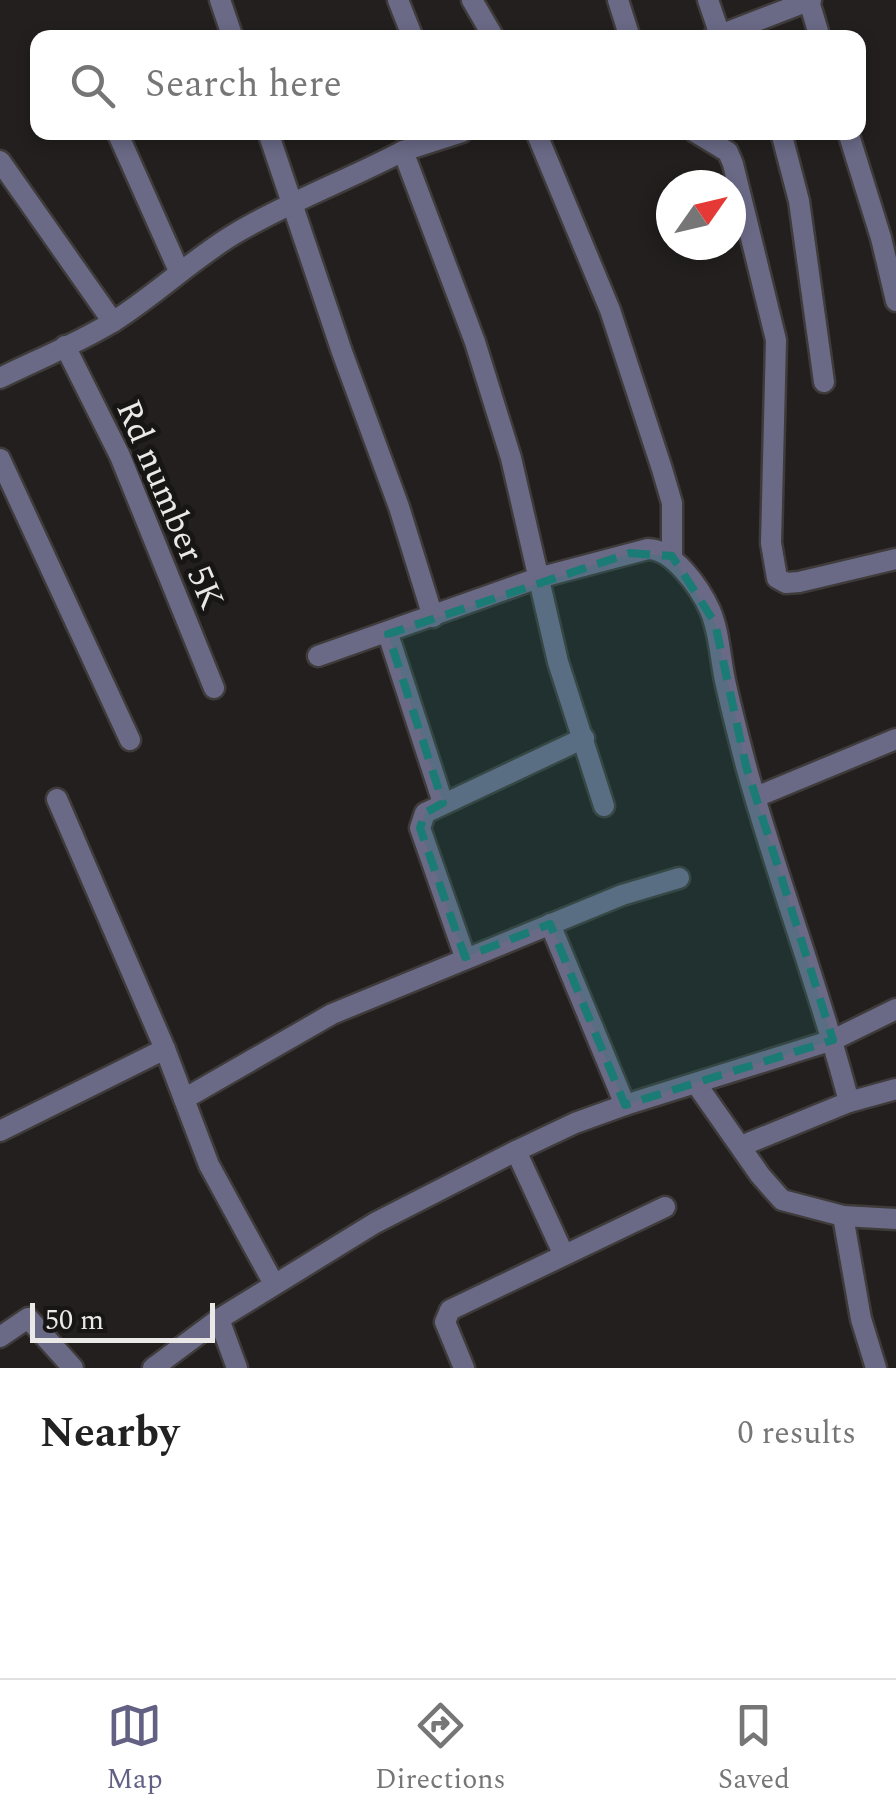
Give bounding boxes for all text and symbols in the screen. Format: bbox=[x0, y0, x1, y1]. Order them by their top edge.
search box bbox=[30, 30, 866, 140]
text: Search here bbox=[145, 56, 342, 114]
icon: search bbox=[65, 58, 120, 113]
north arrow bbox=[656, 170, 746, 260]
street label: Rd number 5K bbox=[102, 391, 238, 618]
scale bar bbox=[30, 1298, 215, 1342]
text: 50 m bbox=[45, 1299, 104, 1342]
text: Nearby bbox=[40, 1402, 179, 1465]
text: 0 results bbox=[737, 1409, 856, 1458]
tab: Map bbox=[106, 1698, 163, 1801]
tab: Directions bbox=[375, 1698, 506, 1801]
tab: Saved bbox=[718, 1698, 790, 1801]

